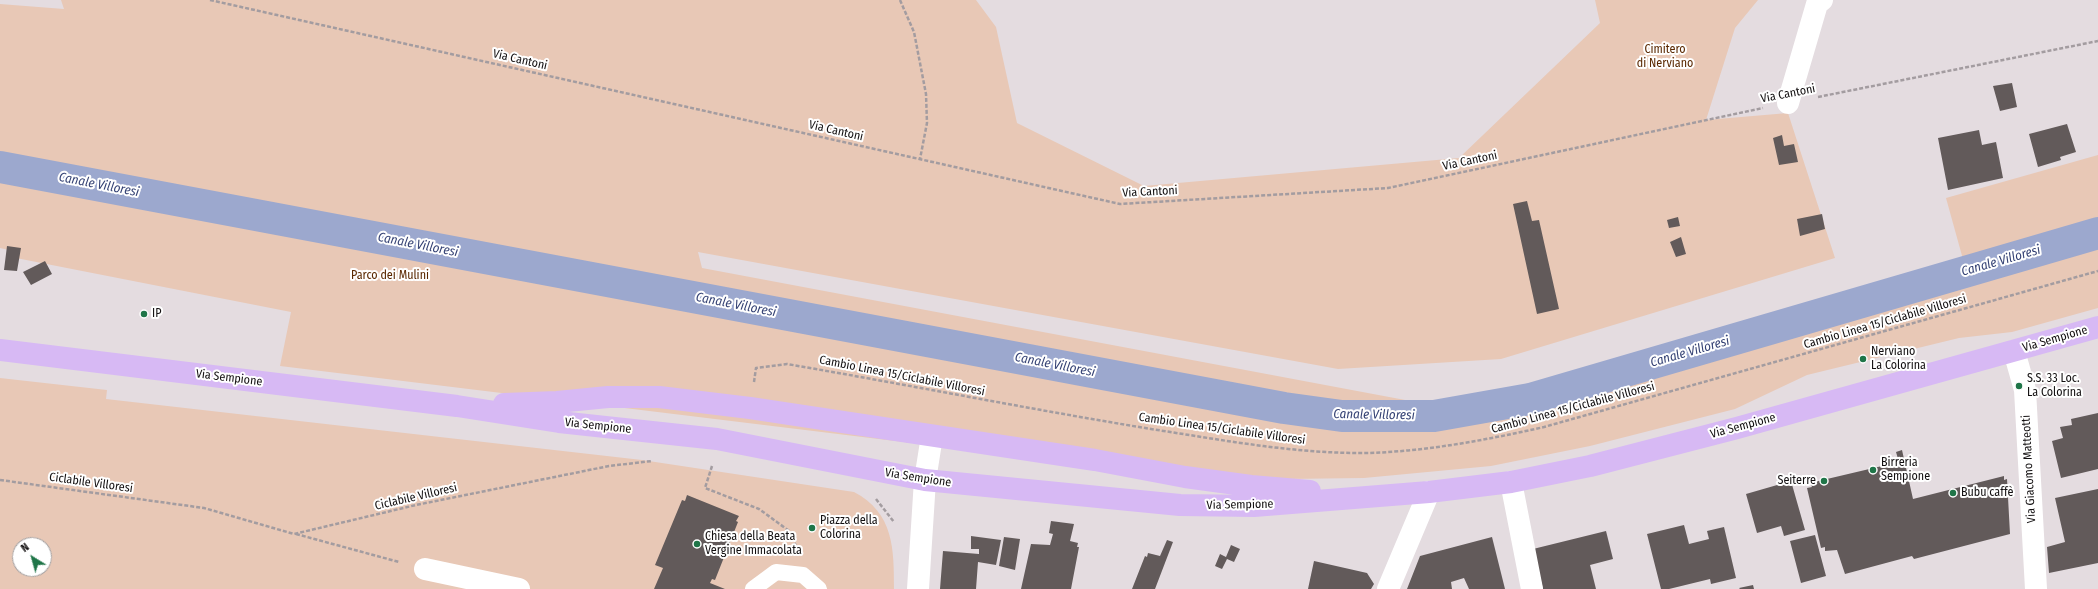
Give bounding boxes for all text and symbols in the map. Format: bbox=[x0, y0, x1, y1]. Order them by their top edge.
park label: Cimitero di Nerviano bbox=[1637, 43, 1693, 71]
street label: Via Cantoni bbox=[491, 47, 549, 73]
street label: Via Cantoni bbox=[1759, 82, 1817, 106]
street label: Via Cantoni bbox=[807, 118, 865, 144]
street label: Via Cantoni bbox=[1441, 148, 1499, 174]
water label: Canale Villoresi bbox=[57, 170, 141, 200]
street label: Via Cantoni bbox=[1122, 183, 1178, 201]
water label: Canale Villoresi bbox=[376, 230, 460, 260]
water label: Canale Villoresi bbox=[1960, 242, 2042, 280]
park label: Parco dei Mulini bbox=[351, 269, 429, 283]
water label: Canale Villoresi bbox=[694, 290, 778, 320]
street label: Cambio Linea 15/Ciclabile Villoresi bbox=[1802, 292, 1968, 352]
place label: IP bbox=[152, 307, 161, 321]
marker: IP bbox=[139, 309, 149, 319]
street label: Via Sempione bbox=[2021, 323, 2089, 355]
water label: Canale Villoresi bbox=[1649, 333, 1731, 371]
place label: Nerviano La Colorina bbox=[1871, 345, 1926, 373]
water label: Canale Villoresi bbox=[1013, 350, 1097, 380]
street label: Cambio Linea 15/Ciclabile Villoresi bbox=[818, 353, 986, 399]
marker: Nerviano La Colorina bbox=[1858, 354, 1868, 364]
street label: Via Sempione bbox=[195, 367, 263, 389]
place label: S.S. 33 Loc. La Colorina bbox=[2027, 372, 2082, 400]
street label: Cambio Linea 15/Ciclabile Villoresi bbox=[1490, 379, 1656, 437]
marker: S.S. 33 Loc. La Colorina bbox=[2014, 381, 2024, 391]
water label: Canale Villoresi bbox=[1333, 406, 1415, 424]
street label: Cambio Linea 15/Ciclabile Villoresi bbox=[1138, 410, 1306, 448]
street label: Via Sempione bbox=[1709, 410, 1777, 442]
street label: Via Sempione bbox=[564, 415, 632, 437]
street label: Via Giacomo Matteotti bbox=[2019, 415, 2039, 523]
place label: Birreria Sempione bbox=[1881, 456, 1930, 484]
marker: Birreria Sempione bbox=[1868, 465, 1878, 475]
street label: Via Sempione bbox=[884, 466, 952, 490]
street label: Ciclabile Villoresi bbox=[48, 470, 134, 496]
place label: Seiterre bbox=[1777, 474, 1816, 488]
marker: Seiterre bbox=[1819, 476, 1829, 486]
street label: Ciclabile Villoresi bbox=[373, 481, 459, 513]
place label: Bubu caffè bbox=[1961, 486, 2013, 500]
marker: Bubu caffè bbox=[1948, 488, 1958, 498]
street label: Via Sempione bbox=[1206, 497, 1274, 513]
place label: Piazza della Colorina bbox=[820, 514, 878, 542]
marker: Piazza della Colorina bbox=[807, 523, 817, 533]
place label: Chiesa della Beata Vergine Immacolata bbox=[705, 530, 802, 558]
north arrow bbox=[12, 537, 52, 577]
marker: Chiesa della Beata Vergine Immacolata bbox=[692, 539, 702, 549]
text: N bbox=[19, 541, 32, 555]

